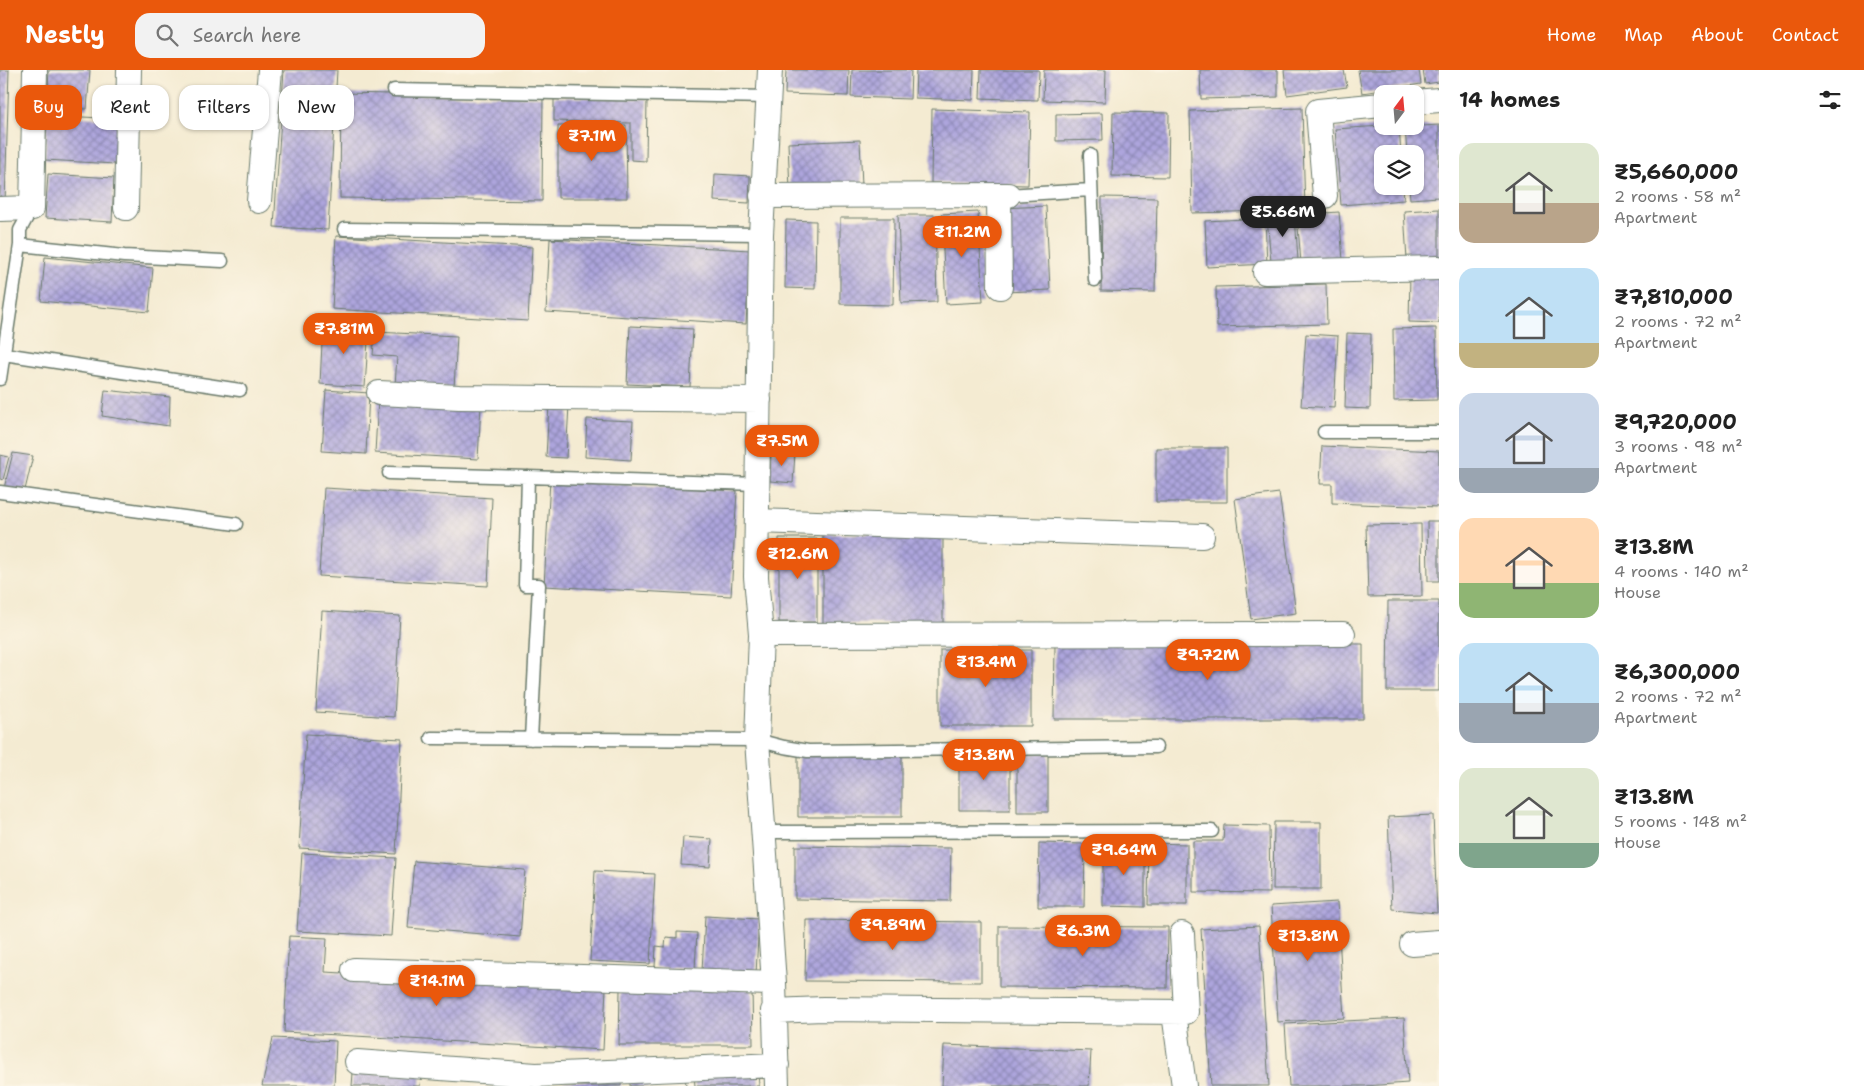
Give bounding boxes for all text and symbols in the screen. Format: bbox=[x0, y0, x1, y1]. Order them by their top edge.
search box bbox=[135, 13, 485, 58]
text: Nestly bbox=[25, 19, 105, 51]
icon: search bbox=[153, 21, 181, 49]
text: Search here bbox=[193, 23, 301, 48]
text: Home bbox=[1547, 23, 1596, 47]
text: Map bbox=[1624, 23, 1663, 47]
text: About bbox=[1691, 23, 1744, 47]
text: Contact bbox=[1772, 23, 1839, 47]
chip: Buy bbox=[15, 85, 82, 130]
chip: Rent bbox=[92, 85, 169, 130]
chip: Filters bbox=[179, 85, 269, 130]
chip: New bbox=[279, 85, 354, 130]
north arrow bbox=[1374, 85, 1424, 135]
map controls bbox=[1374, 85, 1424, 195]
text: 14 homes bbox=[1459, 86, 1560, 114]
icon: filters bbox=[1816, 86, 1844, 114]
pin: ₹7.1M bbox=[557, 119, 627, 162]
text: ₹7.1M bbox=[568, 125, 616, 146]
button: layers bbox=[1374, 145, 1424, 195]
text: ₹5,660,000 bbox=[1614, 158, 1738, 186]
icon: home bbox=[1499, 163, 1559, 223]
text: 2 rooms · 58 m² bbox=[1614, 186, 1741, 207]
pin: ₹5.66M bbox=[1242, 196, 1324, 238]
text: ₹5.66M bbox=[1251, 201, 1315, 222]
text: Apartment bbox=[1614, 207, 1697, 228]
pin: ₹11.2M bbox=[921, 216, 1003, 258]
text: ₹11.2M bbox=[934, 221, 990, 242]
text: ₹7,810,000 bbox=[1614, 283, 1733, 311]
icon: home bbox=[1499, 288, 1559, 348]
text: 2 rooms · 72 m² bbox=[1614, 311, 1742, 332]
pin: ₹7.81M bbox=[303, 312, 385, 355]
text: ₹7.81M bbox=[314, 318, 374, 339]
text: Apartment bbox=[1614, 332, 1697, 353]
text: ₹9,720,000 bbox=[1614, 408, 1737, 436]
icon: home bbox=[1499, 413, 1559, 473]
pin: ₹7.5M bbox=[747, 424, 817, 467]
text: ₹7.5M bbox=[756, 430, 808, 451]
text: 3 rooms · 98 m² bbox=[1614, 436, 1743, 457]
text: Apartment bbox=[1614, 457, 1697, 478]
text: ₹13.8M bbox=[1614, 533, 1694, 561]
pin: ₹12.6M bbox=[757, 538, 839, 580]
icon: home bbox=[1499, 538, 1559, 598]
text: ₹12.6M bbox=[768, 543, 828, 564]
text: 4 rooms · 140 m² bbox=[1614, 561, 1749, 582]
text: House bbox=[1614, 582, 1661, 603]
pin: ₹9.72M bbox=[1167, 638, 1249, 681]
text: ₹9.72M bbox=[1177, 644, 1239, 665]
pin: ₹13.4M bbox=[945, 646, 1027, 688]
text: ₹13.4M bbox=[956, 651, 1016, 672]
text: ₹6,300,000 bbox=[1614, 658, 1740, 686]
icon: home bbox=[1499, 663, 1559, 723]
text: 2 rooms · 72 m² bbox=[1614, 686, 1742, 707]
text: Apartment bbox=[1614, 707, 1697, 728]
pin: ₹13.8M bbox=[943, 738, 1025, 781]
text: ₹13.8M bbox=[954, 744, 1014, 765]
text: ₹13.8M bbox=[1614, 783, 1694, 811]
icon: home bbox=[1499, 788, 1559, 848]
text: 5 rooms · 148 m² bbox=[1614, 811, 1747, 832]
text: House bbox=[1614, 832, 1661, 853]
pin: ₹9.64M bbox=[1083, 834, 1165, 876]
text: ₹9.64M bbox=[1091, 839, 1157, 860]
pin: ₹9.89M bbox=[852, 908, 934, 951]
text: ₹9.89M bbox=[860, 914, 926, 935]
pin: ₹6.3M bbox=[1048, 914, 1118, 957]
text: ₹6.3M bbox=[1056, 920, 1110, 941]
pin: ₹13.8M bbox=[1267, 920, 1349, 962]
text: ₹13.8M bbox=[1278, 925, 1338, 946]
pin: ₹14.1M bbox=[396, 964, 478, 1007]
text: ₹14.1M bbox=[409, 970, 465, 991]

